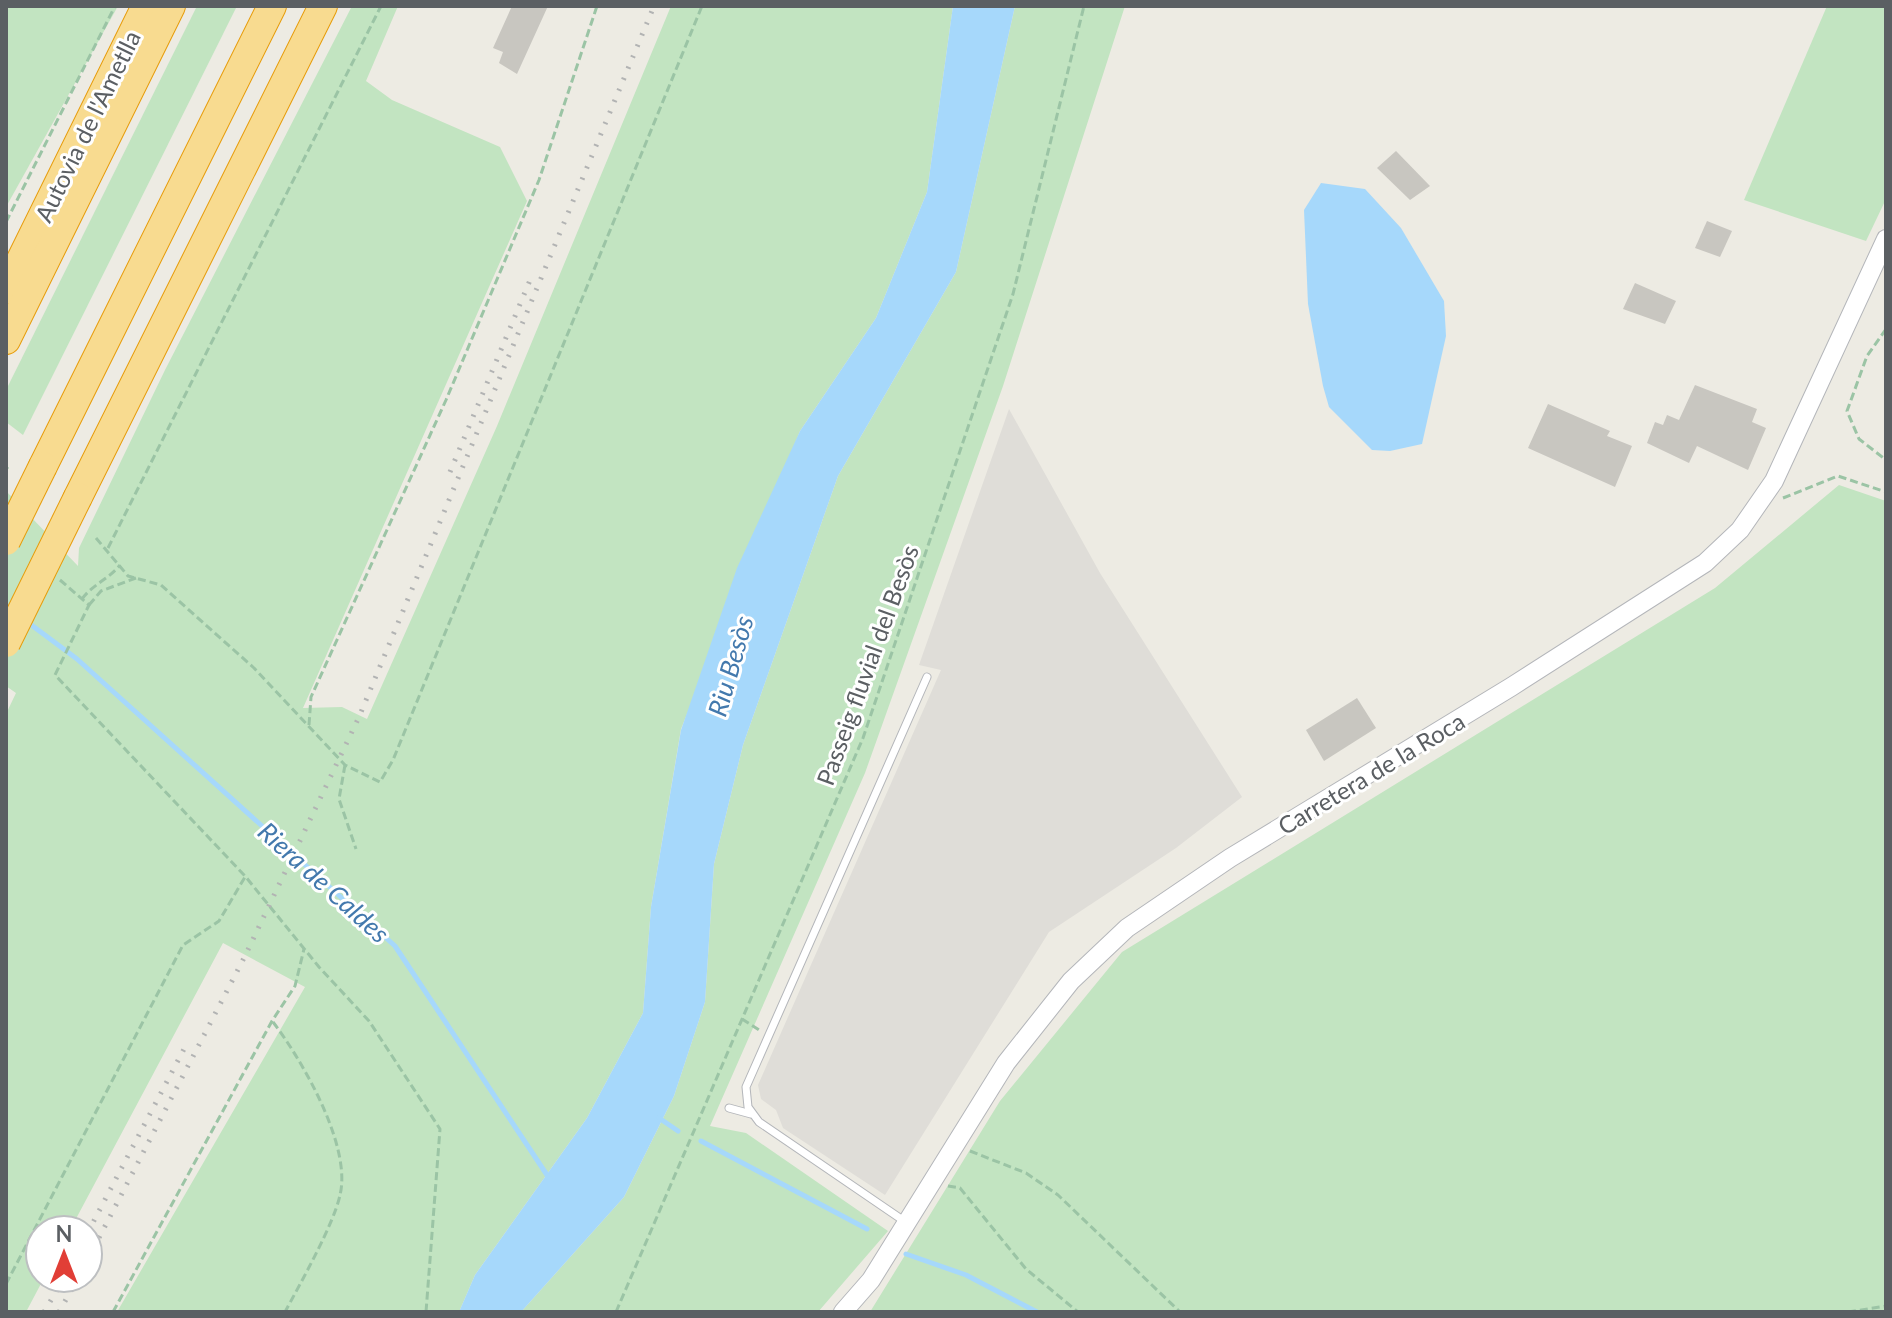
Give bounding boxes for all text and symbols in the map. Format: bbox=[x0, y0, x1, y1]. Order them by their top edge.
street label: Autovia de l'Ametlla bbox=[28, 26, 146, 226]
street label: Passeig fluvial del Besòs bbox=[810, 541, 924, 789]
water label: Riu Besòs bbox=[700, 612, 760, 720]
street label: Carretera de la Roca bbox=[1272, 706, 1470, 840]
water label: Riera de Caldes bbox=[252, 815, 396, 949]
north arrow bbox=[24, 1214, 104, 1294]
text: N bbox=[56, 1220, 72, 1247]

